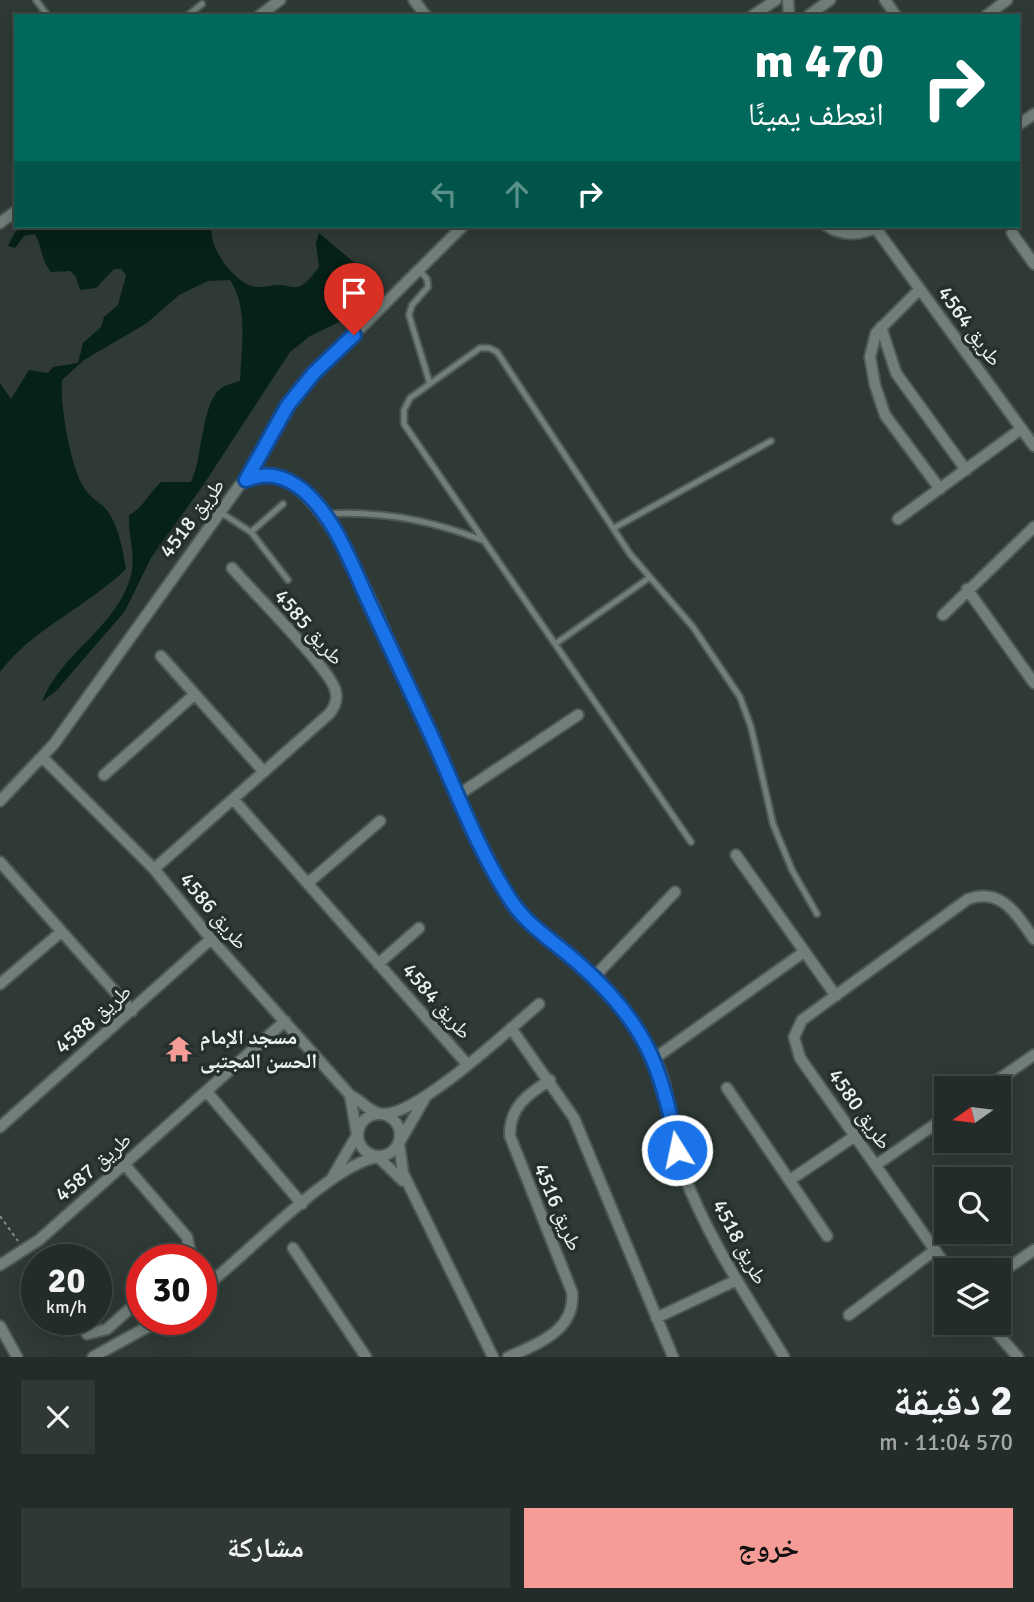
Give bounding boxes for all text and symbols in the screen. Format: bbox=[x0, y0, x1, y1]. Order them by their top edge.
text: 470 m bbox=[754, 31, 884, 91]
icon: right bbox=[908, 42, 999, 133]
text: انعطف يمينًا bbox=[748, 95, 884, 134]
icon: left bbox=[425, 175, 463, 213]
icon: ahead bbox=[498, 175, 536, 213]
icon: right bbox=[571, 175, 609, 213]
pin bbox=[324, 263, 384, 335]
icon: arrive bbox=[335, 274, 373, 312]
street label: طريق 4564 bbox=[932, 281, 1008, 371]
street label: طريق 4518 bbox=[154, 473, 230, 563]
street label: طريق 4585 bbox=[269, 583, 349, 671]
street label: طريق 4586 bbox=[174, 867, 254, 955]
street label: طريق 4584 bbox=[397, 957, 477, 1045]
street label: طريق 4588 bbox=[49, 979, 137, 1059]
place label: مسجد الإمام الحسن المجتبى bbox=[200, 1024, 317, 1074]
temple icon: مسجد الإمام الحسن المجتبى bbox=[164, 1034, 194, 1064]
street label: طريق 4580 bbox=[823, 1063, 897, 1155]
north arrow bbox=[934, 1076, 1012, 1153]
map controls bbox=[934, 1076, 1011, 1335]
position arrow bbox=[640, 1113, 714, 1187]
street label: طريق 4587 bbox=[49, 1127, 137, 1207]
street label: طريق 4516 bbox=[528, 1159, 588, 1255]
button: search bbox=[934, 1167, 1011, 1244]
street label: طريق 4518 bbox=[707, 1195, 773, 1289]
speed limit sign: 30 bbox=[126, 1244, 217, 1335]
button: layers bbox=[934, 1258, 1011, 1335]
text: 20 bbox=[48, 1259, 85, 1302]
text: km/h bbox=[46, 1296, 87, 1318]
text: 2 دقيقة bbox=[893, 1376, 1013, 1427]
button: close bbox=[21, 1380, 95, 1454]
text: 570 m · 11:04 bbox=[879, 1428, 1013, 1457]
button: مشاركة bbox=[21, 1508, 510, 1588]
button: خروج bbox=[524, 1508, 1013, 1588]

